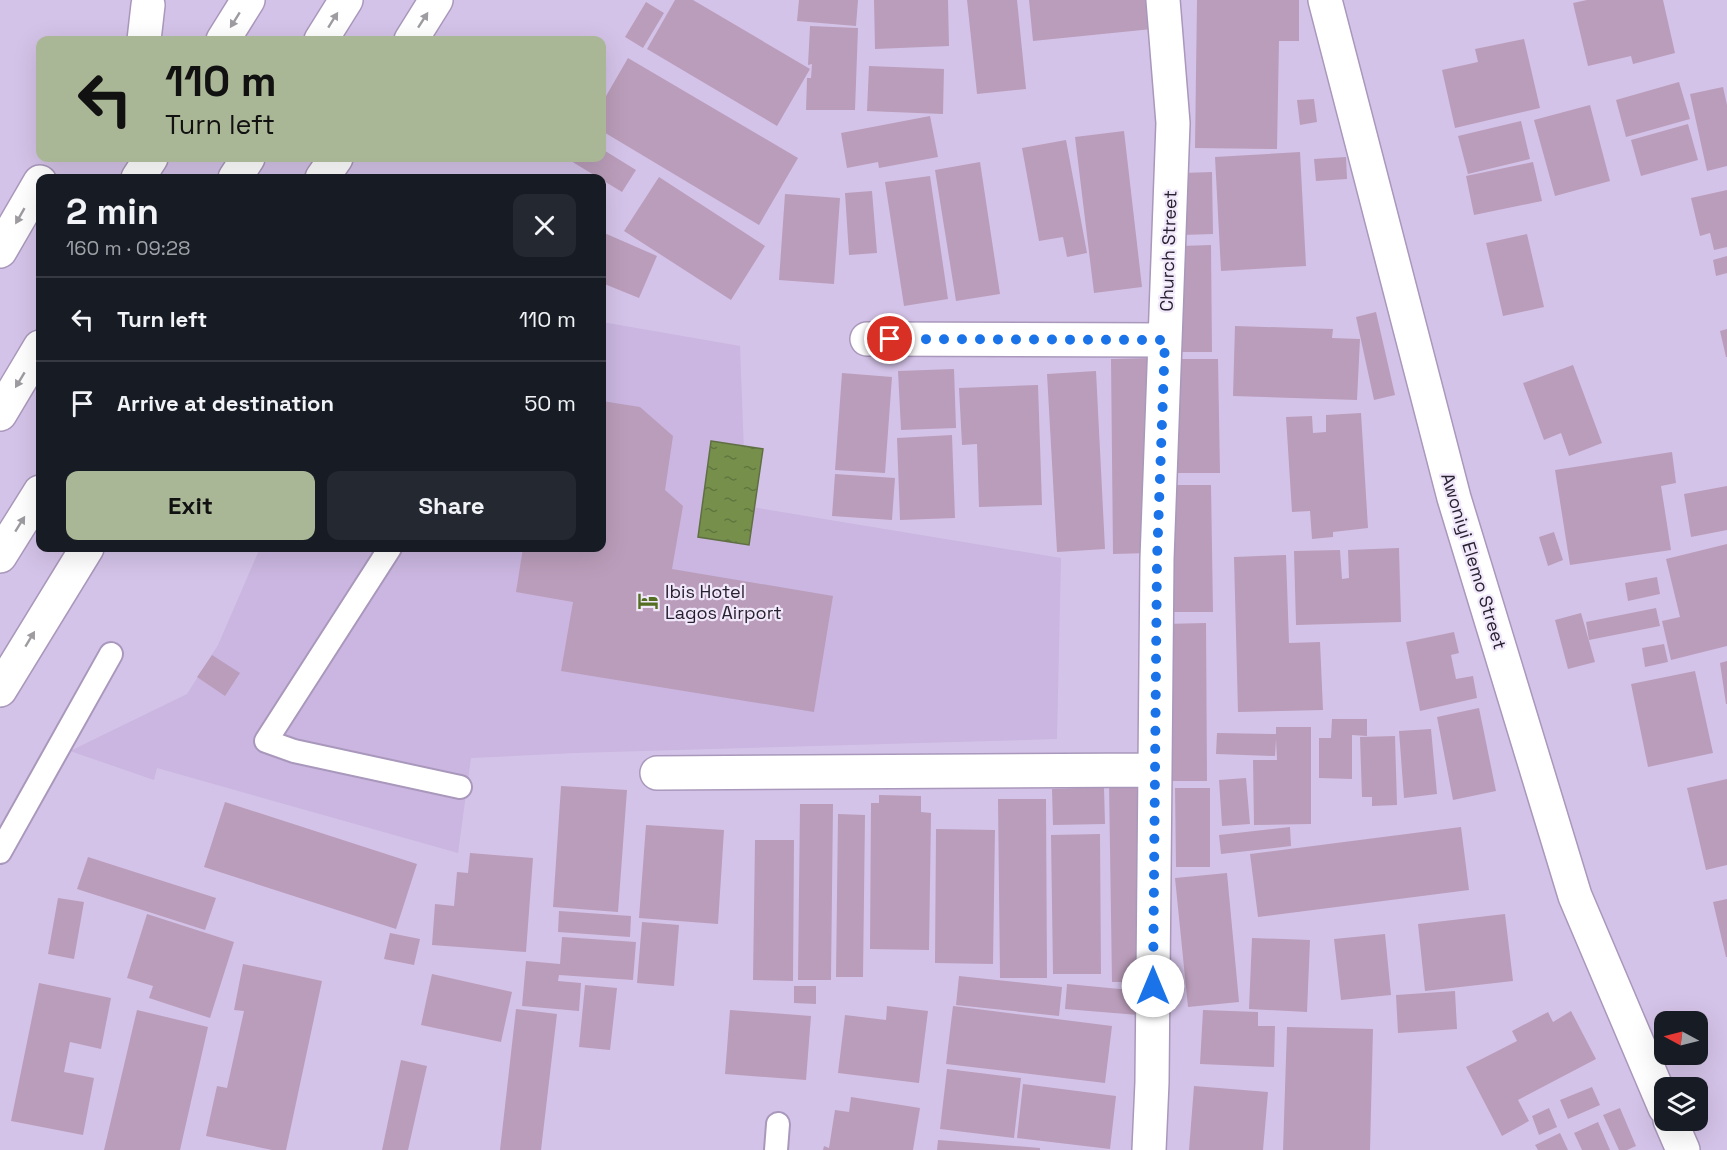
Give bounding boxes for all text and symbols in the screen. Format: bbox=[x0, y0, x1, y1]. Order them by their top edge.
one-way arrow bbox=[230, 12, 241, 28]
one-way arrow bbox=[328, 12, 339, 28]
one-way arrow bbox=[418, 12, 429, 28]
text: 110 m bbox=[165, 55, 277, 108]
icon: left bbox=[66, 60, 144, 138]
text: Turn left bbox=[165, 107, 275, 142]
text: 2 min bbox=[66, 189, 159, 235]
street label: Church Street bbox=[1154, 190, 1182, 312]
button: close bbox=[513, 194, 576, 257]
one-way arrow bbox=[15, 208, 26, 224]
text: 160 m · 09:28 bbox=[66, 235, 190, 261]
icon: left bbox=[66, 303, 99, 336]
text: Turn left bbox=[117, 305, 207, 333]
text: 110 m bbox=[519, 305, 576, 333]
pin bbox=[864, 313, 915, 364]
icon: arrive bbox=[873, 322, 906, 355]
one-way arrow bbox=[15, 372, 26, 388]
icon: arrive bbox=[66, 387, 99, 420]
text: Arrive at destination bbox=[117, 389, 334, 417]
text: 50 m bbox=[524, 389, 576, 417]
street label: Awoniyi Elemo Street bbox=[1436, 470, 1512, 652]
button: Exit bbox=[66, 471, 315, 540]
button: Share bbox=[327, 471, 576, 540]
one-way arrow bbox=[15, 516, 26, 532]
place label: Ibis Hotel Lagos Airport bbox=[665, 580, 782, 624]
hotel icon: Ibis Hotel Lagos Airport bbox=[636, 589, 660, 613]
one-way arrow bbox=[24, 631, 35, 647]
position arrow bbox=[1121, 954, 1185, 1018]
north arrow bbox=[1654, 1011, 1708, 1065]
map controls bbox=[1654, 1011, 1708, 1131]
button: layers bbox=[1654, 1077, 1708, 1131]

